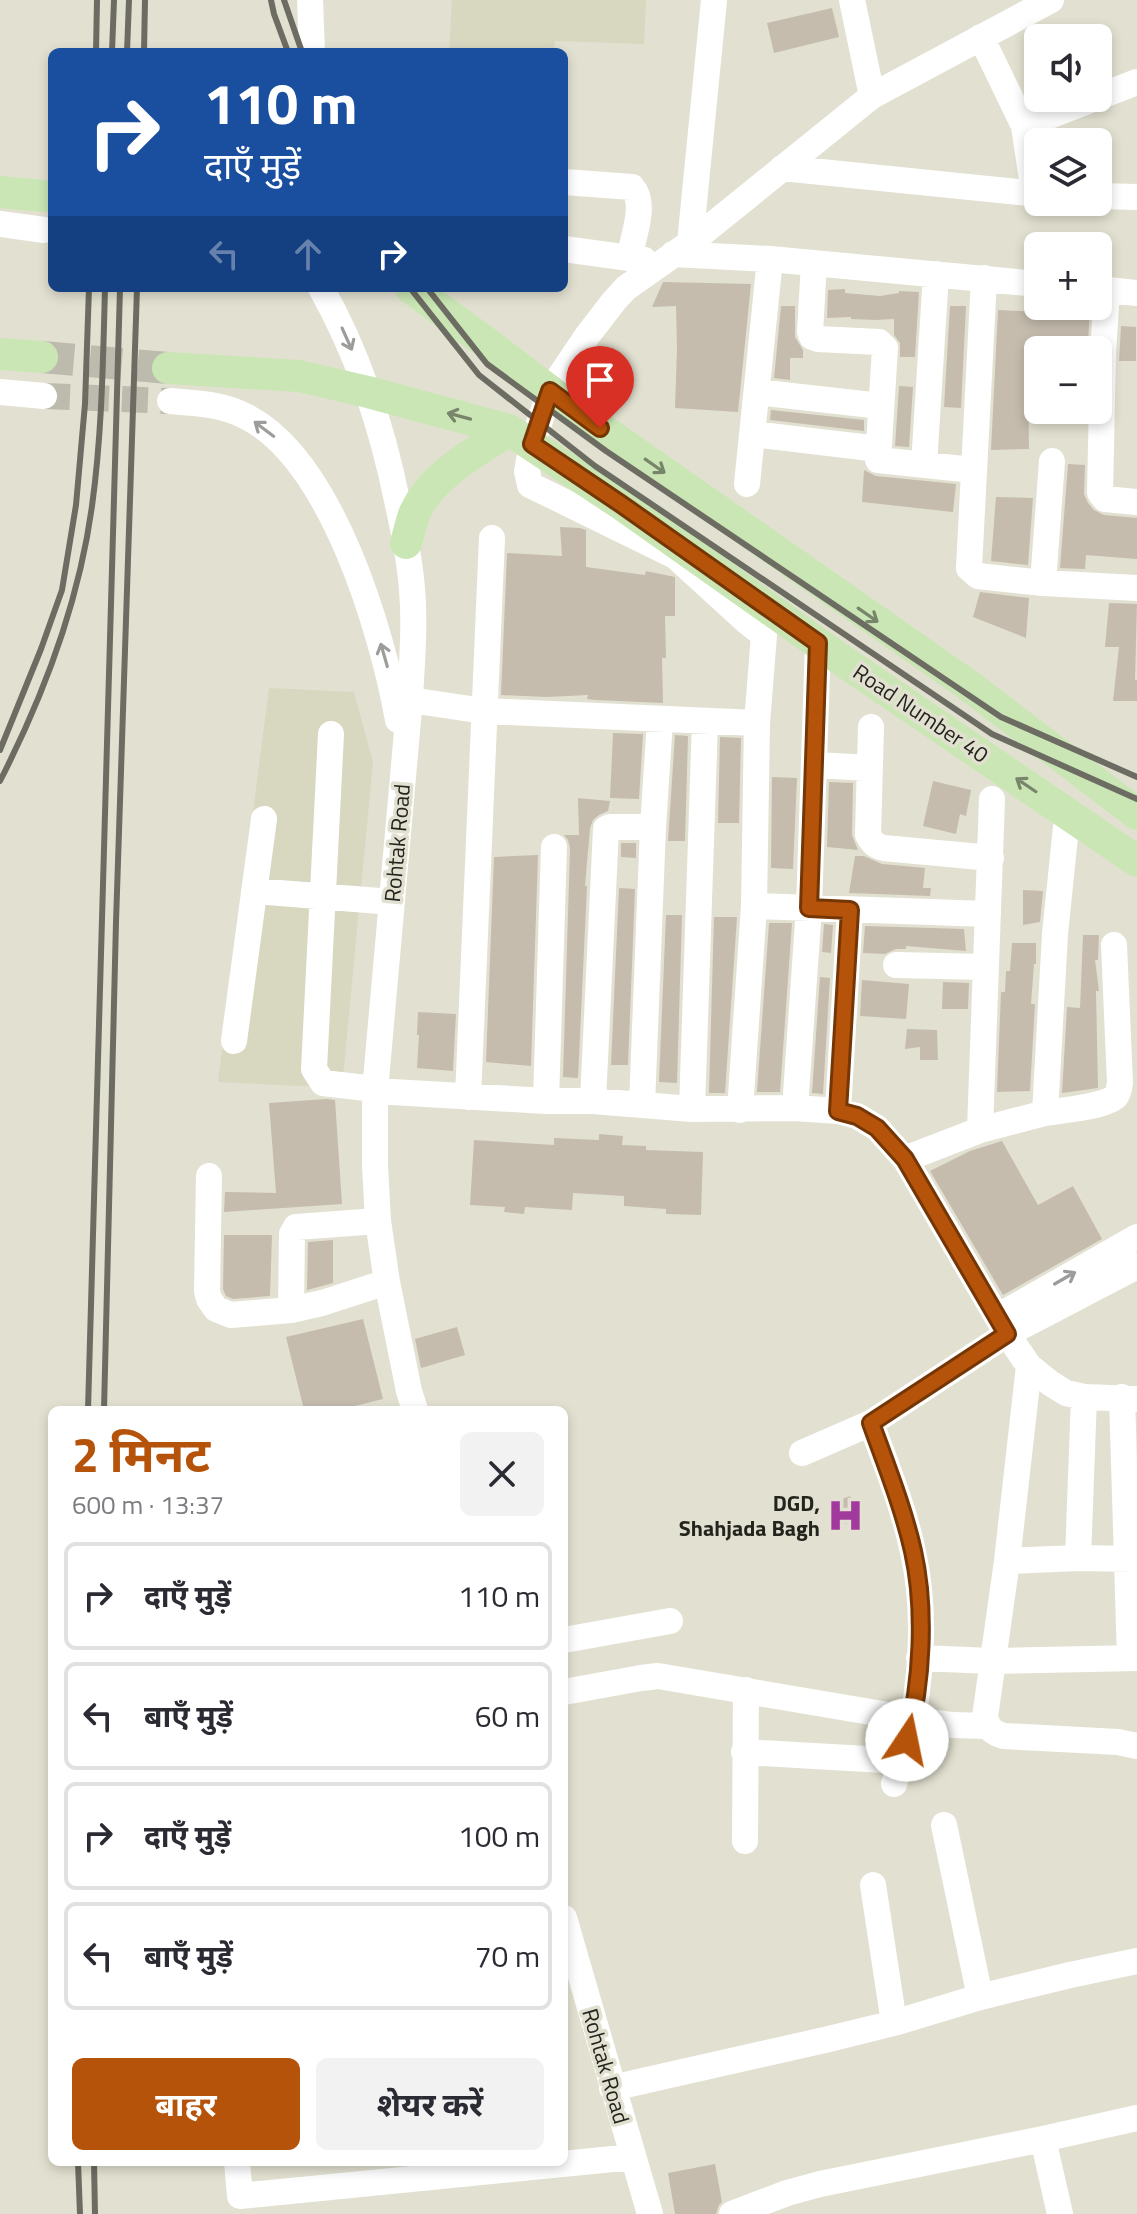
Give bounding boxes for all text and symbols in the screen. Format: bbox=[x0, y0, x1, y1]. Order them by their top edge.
map controls bbox=[1024, 24, 1112, 424]
button: sound bbox=[1024, 24, 1112, 112]
text: 110 m bbox=[204, 61, 357, 146]
icon: right bbox=[72, 80, 176, 184]
button: layers bbox=[1024, 128, 1112, 216]
text: दाएँ मुड़ें bbox=[204, 138, 301, 193]
icon: left bbox=[202, 232, 246, 276]
icon: ahead bbox=[286, 232, 330, 276]
icon: right bbox=[370, 232, 414, 276]
button: + bbox=[1024, 232, 1112, 320]
one-way arrow bbox=[340, 326, 355, 351]
button: − bbox=[1024, 336, 1112, 424]
pin bbox=[566, 346, 634, 428]
icon: arrive bbox=[578, 358, 622, 402]
one-way arrow bbox=[446, 408, 472, 423]
one-way arrow bbox=[254, 421, 275, 438]
one-way arrow bbox=[643, 458, 666, 474]
one-way arrow bbox=[857, 607, 879, 623]
one-way arrow bbox=[376, 642, 391, 668]
street label: Road Number 40 bbox=[846, 655, 996, 771]
one-way arrow bbox=[1016, 777, 1038, 793]
street label: Rohtak Road bbox=[375, 783, 419, 903]
one-way arrow bbox=[1053, 1270, 1076, 1286]
text: 2 मिनट bbox=[72, 1418, 210, 1491]
button: close bbox=[460, 1432, 544, 1516]
text: 600 m · 13:37 bbox=[72, 1485, 224, 1524]
place label: DGD, Shahjada Bagh bbox=[679, 1486, 820, 1545]
hospital icon: DGD, Shahjada Bagh bbox=[827, 1497, 865, 1535]
text: दाएँ मुड़ें bbox=[144, 1573, 231, 1619]
text: 110 m bbox=[458, 1573, 540, 1619]
icon: right bbox=[76, 1574, 120, 1618]
text: बाएँ मुड़ें bbox=[144, 1693, 233, 1739]
text: 60 m bbox=[475, 1693, 540, 1739]
icon: left bbox=[76, 1694, 120, 1738]
position arrow bbox=[865, 1698, 949, 1782]
text: दाएँ मुड़ें bbox=[144, 1813, 231, 1859]
text: 100 m bbox=[458, 1813, 540, 1859]
icon: right bbox=[76, 1814, 120, 1858]
text: बाएँ मुड़ें bbox=[144, 1933, 233, 1979]
text: 70 m bbox=[475, 1933, 540, 1979]
icon: left bbox=[76, 1934, 120, 1978]
street label: Rohtak Road bbox=[573, 2004, 639, 2128]
button: बाहर bbox=[72, 2058, 300, 2150]
button: शेयर करें bbox=[316, 2058, 544, 2150]

